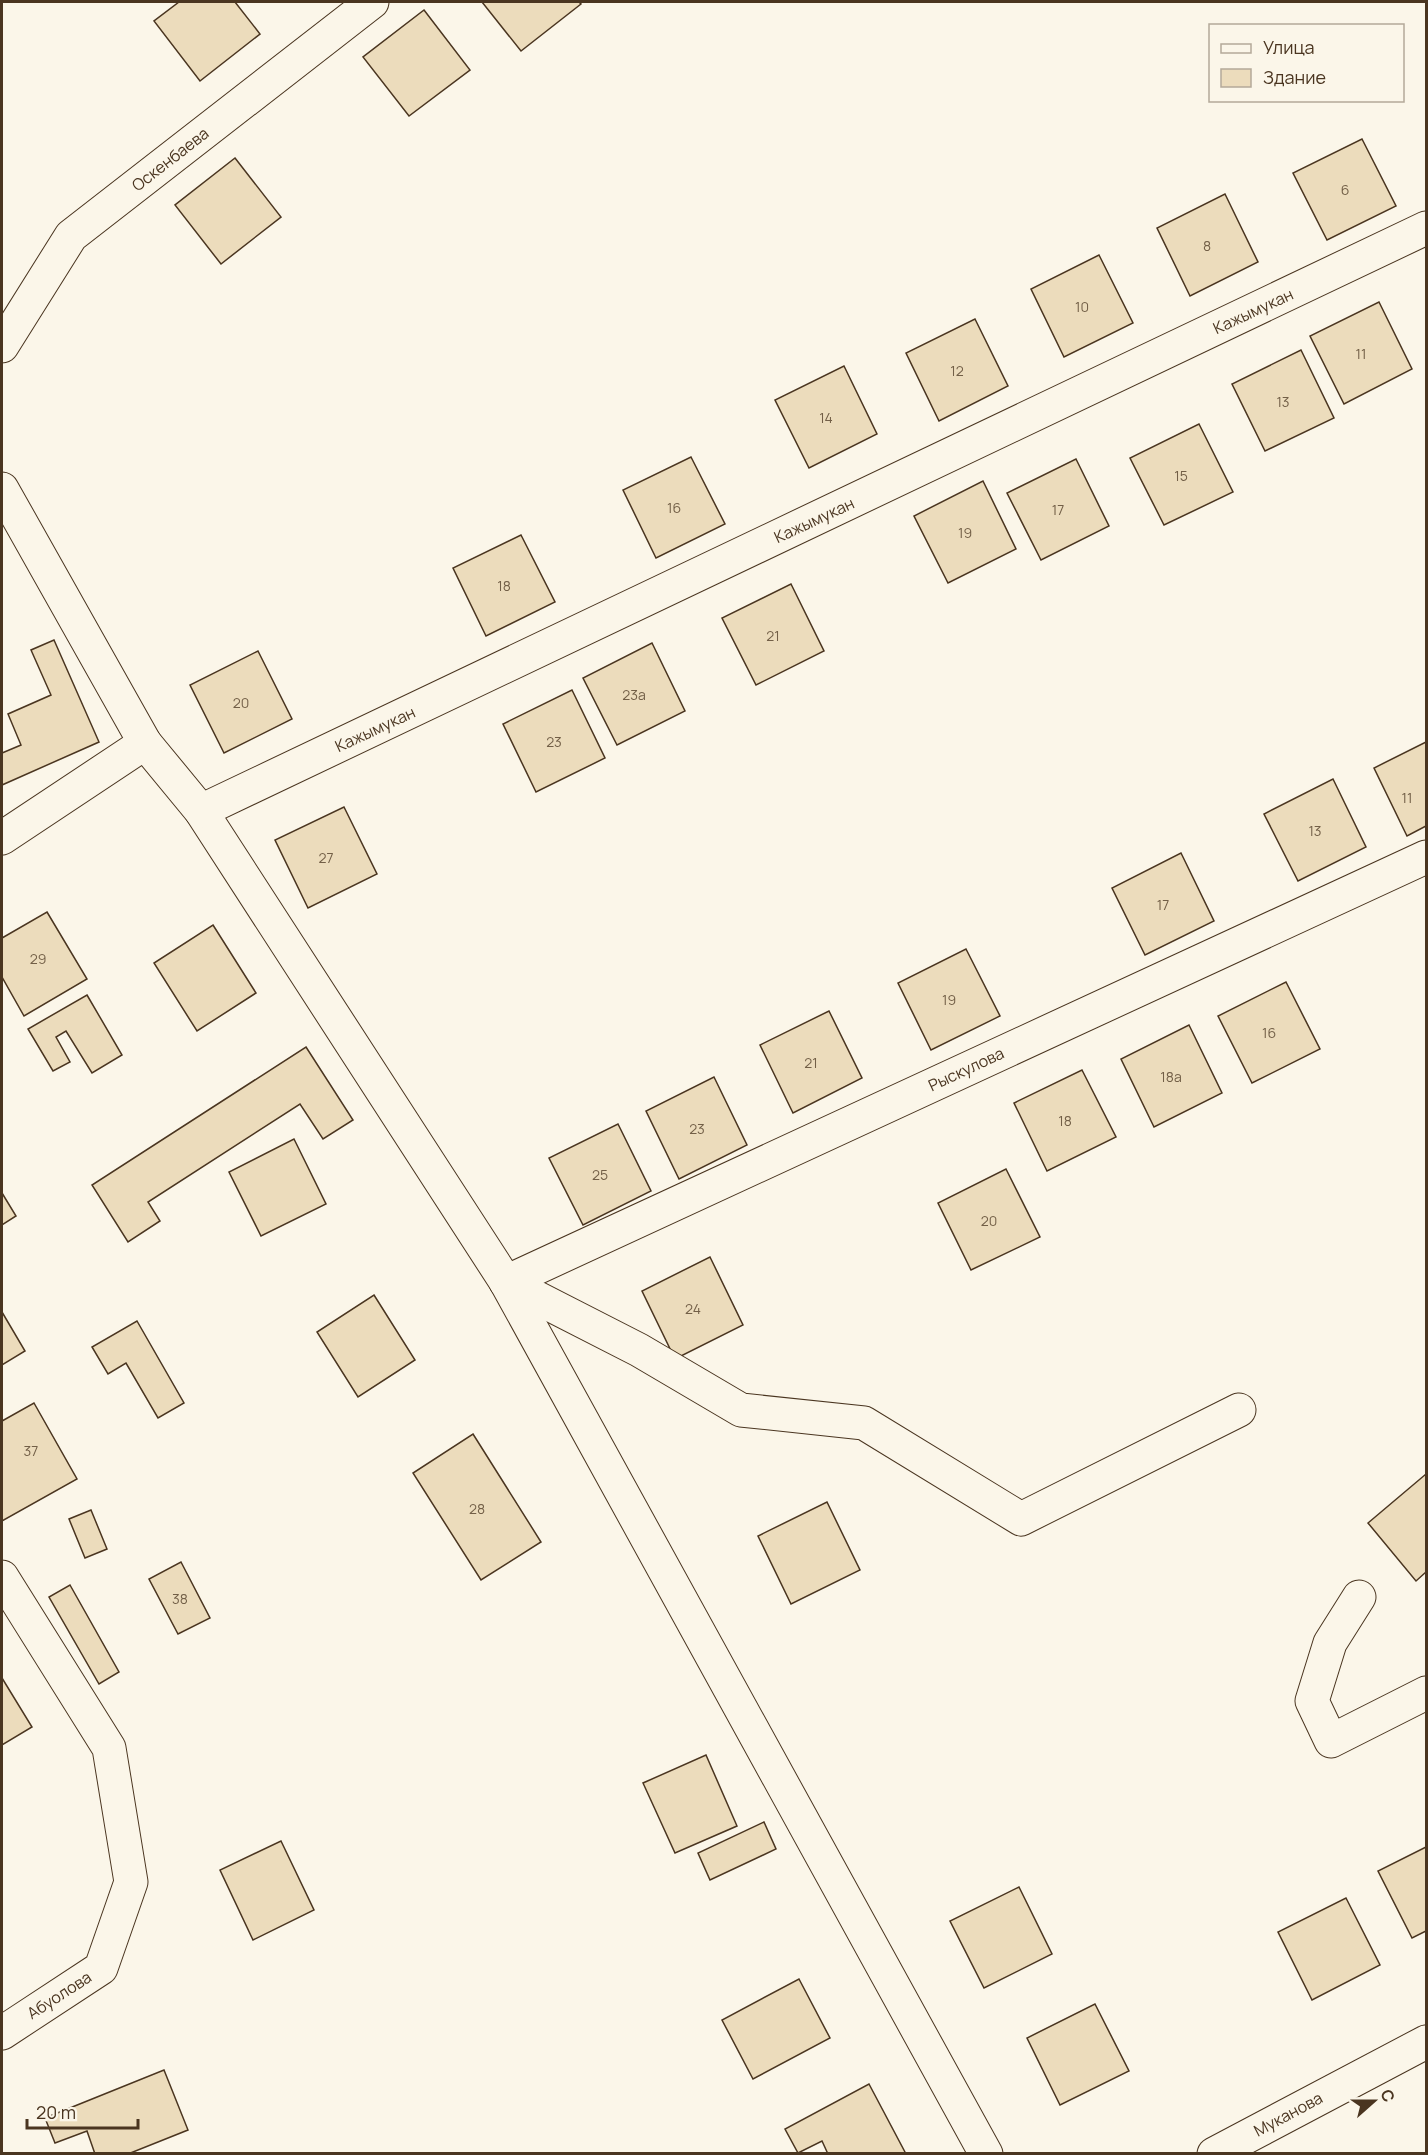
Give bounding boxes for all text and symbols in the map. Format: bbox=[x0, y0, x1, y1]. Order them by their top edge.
legend bbox=[1209, 24, 1404, 102]
text: Улица bbox=[1263, 35, 1315, 59]
text: Здание bbox=[1263, 65, 1326, 89]
street label: Оскенбаева bbox=[127, 122, 213, 196]
house number: 6 bbox=[1341, 180, 1349, 199]
house number: 8 bbox=[1203, 236, 1211, 255]
street label: Кажымукан bbox=[1209, 283, 1297, 339]
house number: 10 bbox=[1075, 297, 1089, 316]
house number: 11 bbox=[1356, 344, 1366, 363]
house number: 12 bbox=[950, 361, 964, 380]
house number: 13 bbox=[1276, 392, 1290, 411]
house number: 14 bbox=[819, 408, 833, 427]
house number: 15 bbox=[1174, 466, 1188, 485]
street label: Кажымукан bbox=[770, 492, 858, 548]
house number: 16 bbox=[667, 498, 681, 517]
house number: 17 bbox=[1052, 500, 1064, 519]
house number: 19 bbox=[958, 523, 972, 542]
house number: 18 bbox=[497, 576, 511, 595]
house number: 21 bbox=[766, 626, 780, 645]
house number: 23а bbox=[622, 685, 646, 704]
house number: 20 bbox=[233, 693, 249, 712]
street label: Кажымукан bbox=[331, 701, 419, 757]
house number: 23 bbox=[546, 732, 562, 751]
house number: 11 bbox=[1402, 788, 1412, 807]
house number: 13 bbox=[1308, 821, 1322, 840]
house number: 27 bbox=[318, 848, 334, 867]
house number: 17 bbox=[1157, 895, 1169, 914]
house number: 29 bbox=[30, 949, 46, 968]
house number: 19 bbox=[942, 990, 956, 1009]
house number: 16 bbox=[1262, 1023, 1276, 1042]
street label: Рыскулова bbox=[924, 1042, 1008, 1096]
house number: 21 bbox=[804, 1053, 818, 1072]
house number: 18а bbox=[1160, 1067, 1182, 1086]
house number: 18 bbox=[1058, 1111, 1072, 1130]
house number: 23 bbox=[689, 1119, 705, 1138]
house number: 25 bbox=[592, 1165, 608, 1184]
house number: 20 bbox=[981, 1211, 997, 1230]
house number: 24 bbox=[685, 1299, 701, 1318]
house number: 37 bbox=[24, 1441, 38, 1460]
house number: 28 bbox=[469, 1499, 485, 1518]
house number: 38 bbox=[172, 1589, 188, 1608]
street label: Абуолова bbox=[22, 1966, 96, 2024]
north arrow bbox=[1344, 2071, 1404, 2131]
text: С bbox=[1376, 2086, 1400, 2105]
street label: Муканова bbox=[1250, 2087, 1326, 2141]
scale bar bbox=[27, 2092, 138, 2130]
text: 20 m bbox=[36, 2100, 76, 2124]

